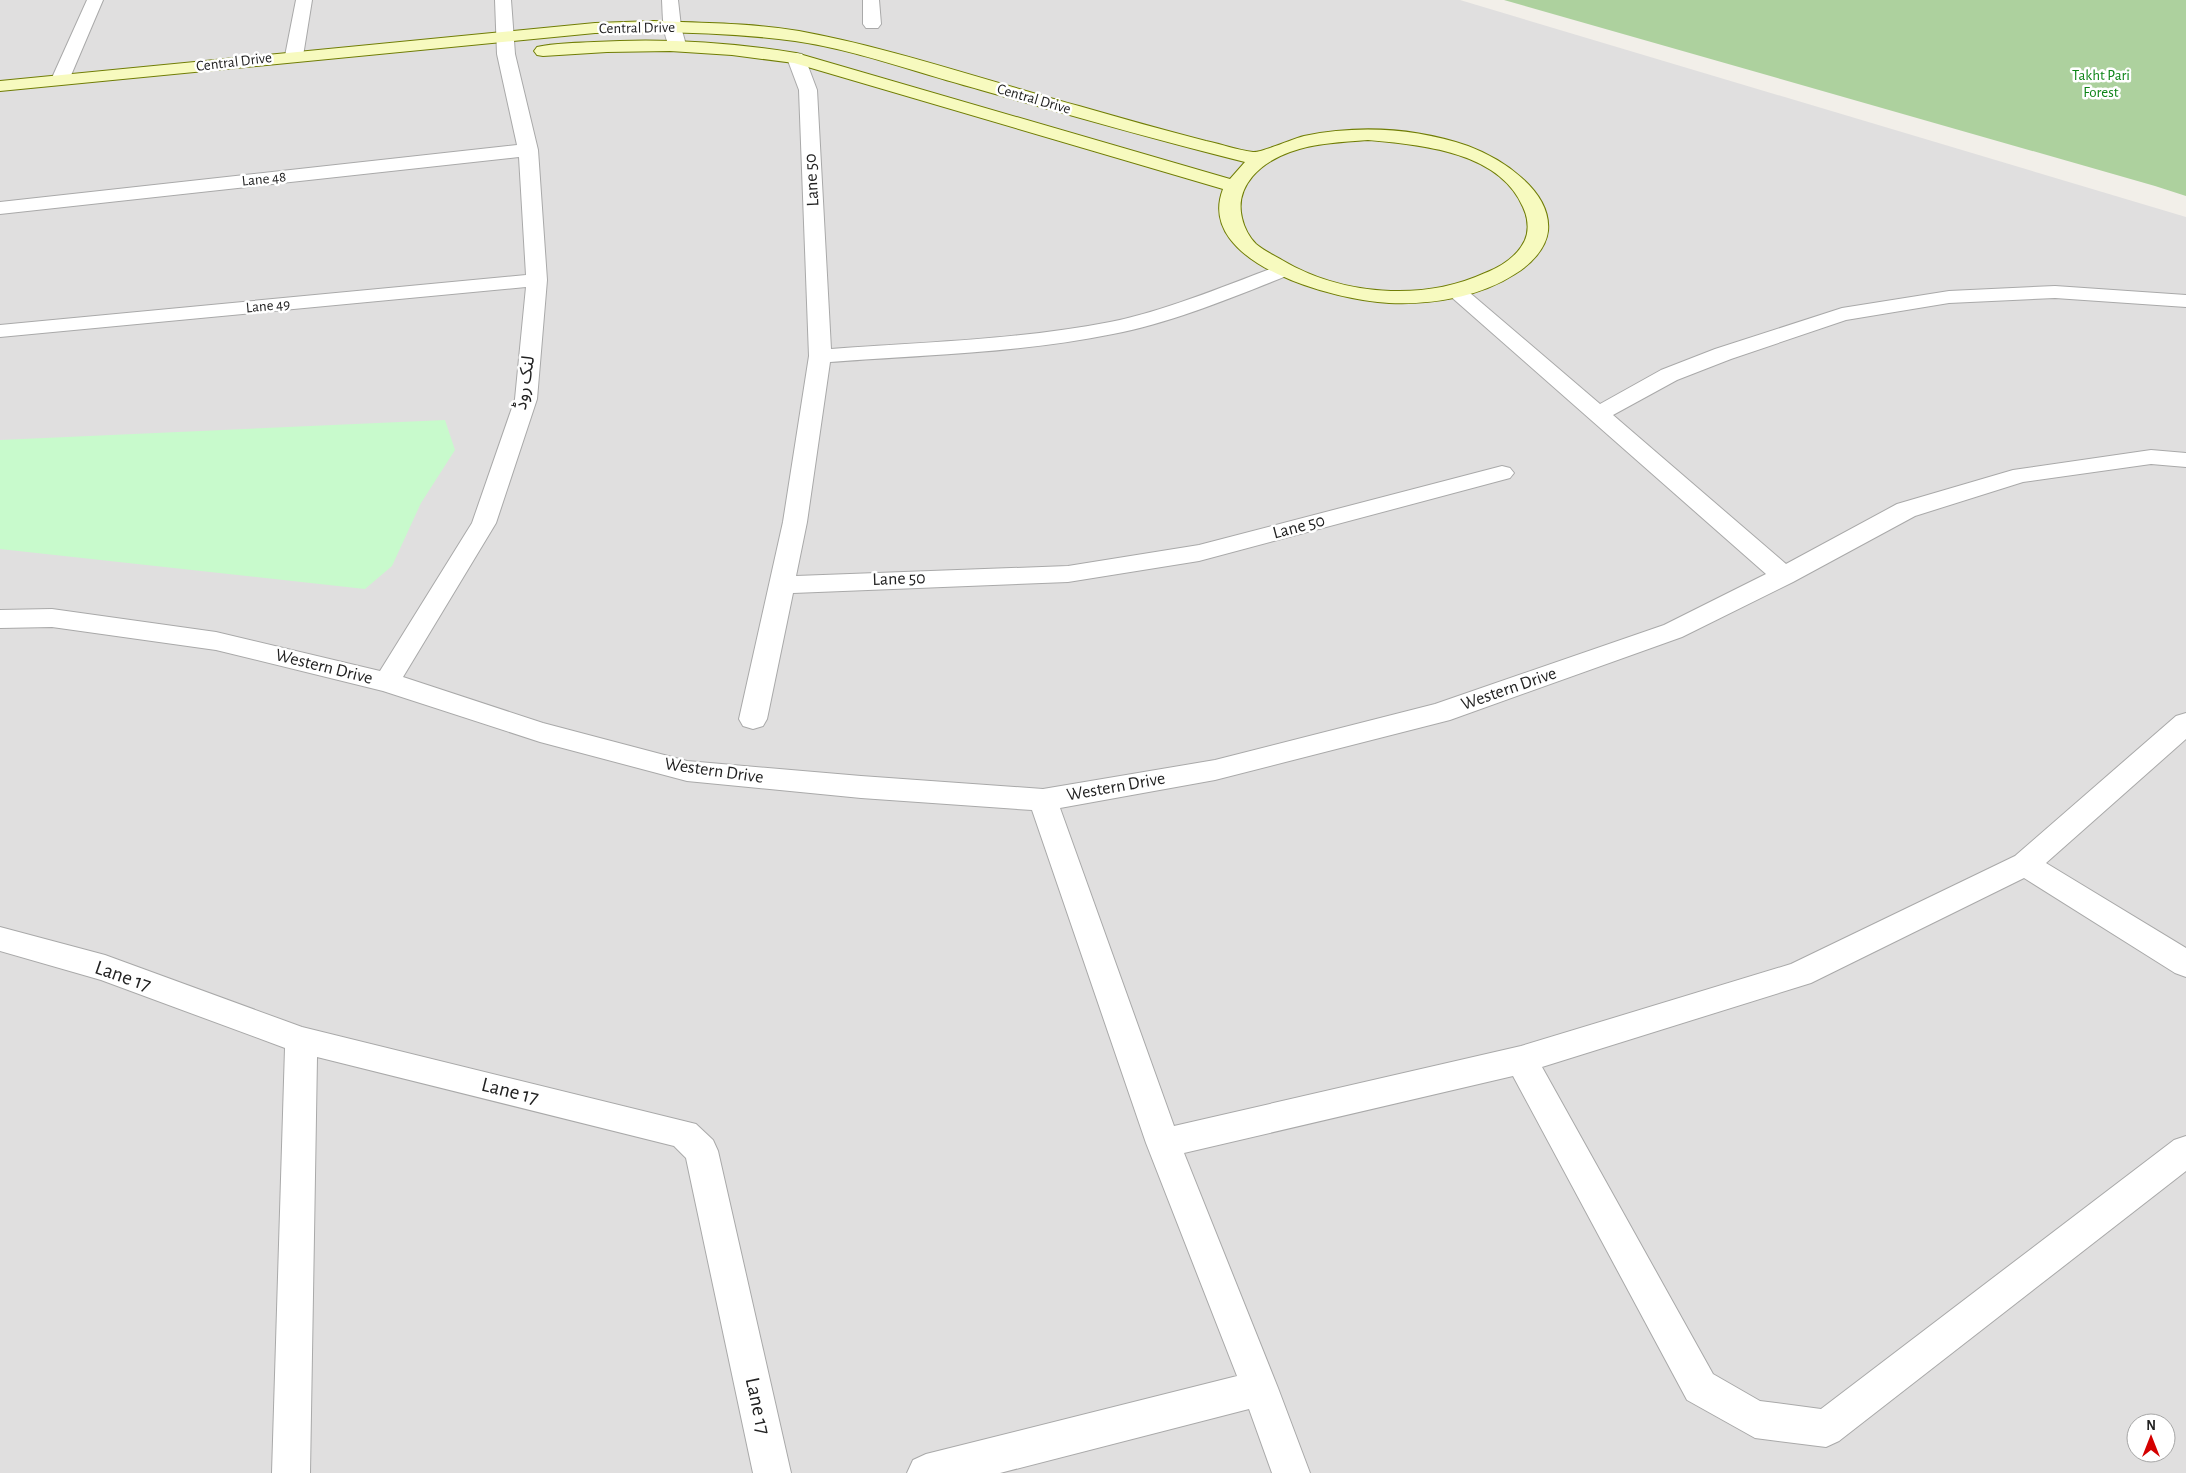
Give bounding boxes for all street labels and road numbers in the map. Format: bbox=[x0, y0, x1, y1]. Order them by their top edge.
street label: Central Drive bbox=[599, 20, 675, 36]
street label: Central Drive bbox=[195, 50, 273, 74]
street label: Central Drive bbox=[995, 81, 1073, 117]
street label: Lane 50 bbox=[802, 153, 822, 207]
street label: Lane 48 bbox=[241, 169, 287, 189]
street label: Lane 49 bbox=[245, 297, 291, 315]
street label: لنک روڈ bbox=[510, 354, 539, 412]
street label: Lane 50 bbox=[1271, 511, 1327, 543]
street label: Lane 50 bbox=[872, 569, 926, 589]
street label: Western Drive bbox=[274, 646, 374, 688]
street label: Western Drive bbox=[1459, 664, 1559, 714]
street label: Western Drive bbox=[663, 755, 765, 787]
street label: Western Drive bbox=[1065, 769, 1167, 805]
street label: Lane 17 bbox=[92, 957, 154, 995]
street label: Lane 17 bbox=[479, 1074, 541, 1108]
street label: Lane 17 bbox=[742, 1375, 774, 1437]

